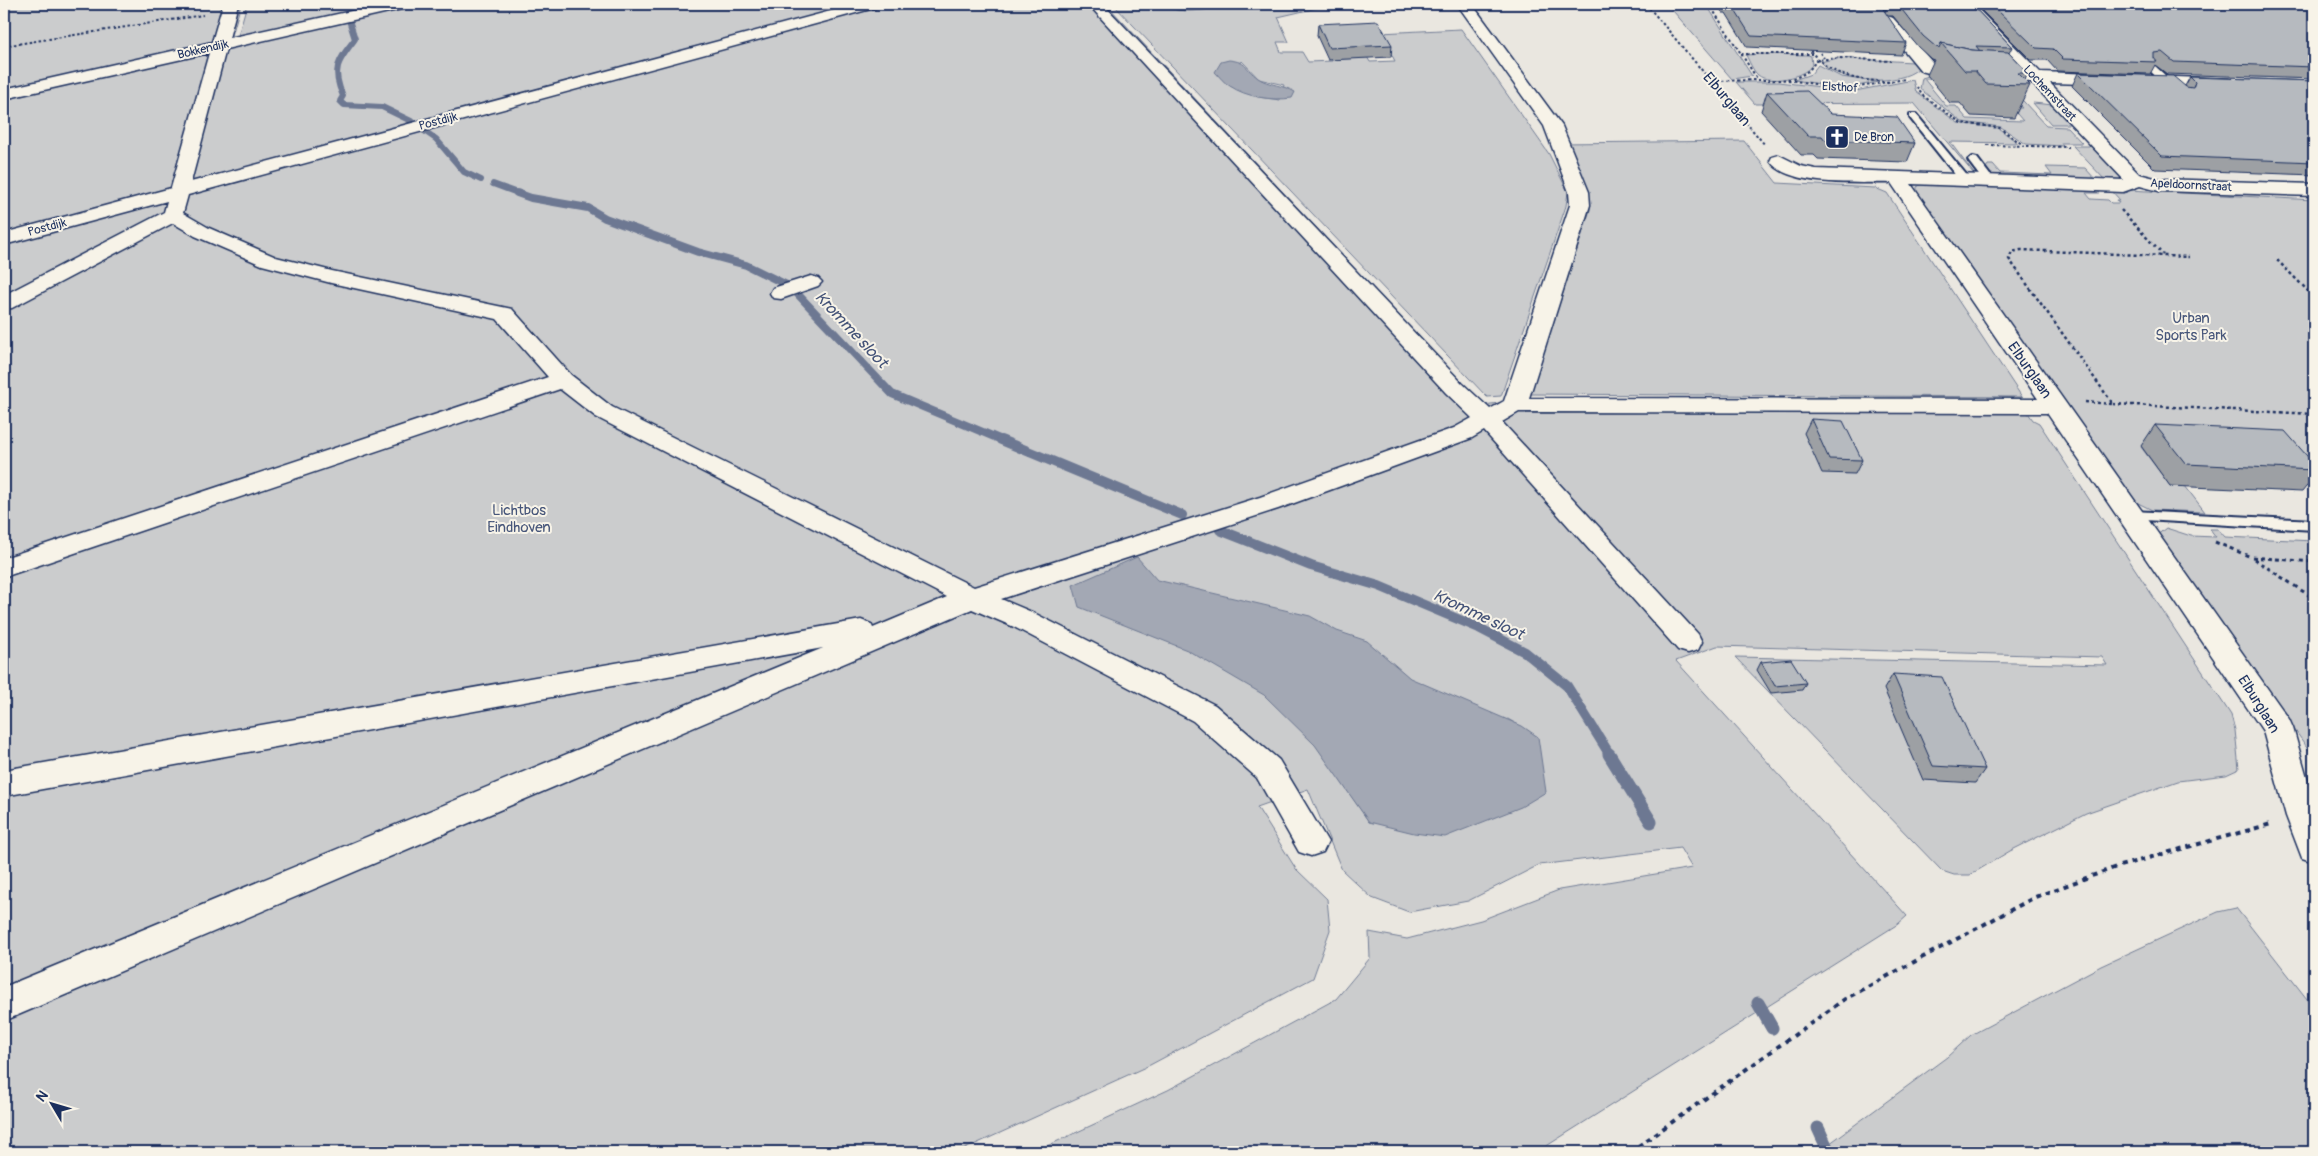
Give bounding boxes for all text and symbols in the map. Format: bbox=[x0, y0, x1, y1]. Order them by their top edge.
street label: Bokkendijk bbox=[176, 36, 230, 63]
street label: Lochemstraat bbox=[2020, 62, 2080, 125]
street label: Elburglaan bbox=[1699, 68, 1755, 130]
street label: Elsthof bbox=[1821, 79, 1859, 96]
street label: Postdijk bbox=[417, 109, 459, 134]
church icon: De Bron bbox=[1824, 124, 1850, 150]
place label: De Bron bbox=[1854, 130, 1894, 145]
street label: Apeldoornstraat bbox=[2150, 176, 2232, 195]
street label: Postdijk bbox=[26, 215, 68, 240]
water label: Kromme sloot bbox=[811, 287, 893, 373]
park label: Urban Sports Park bbox=[2155, 309, 2227, 345]
street label: Elburglaan bbox=[2003, 338, 2056, 402]
park label: Lichtbos Eindhoven bbox=[487, 501, 551, 537]
water label: Kromme sloot bbox=[1430, 585, 1528, 645]
street label: Elburglaan bbox=[2233, 672, 2284, 737]
north arrow bbox=[28, 1078, 78, 1128]
text: N bbox=[33, 1087, 52, 1105]

